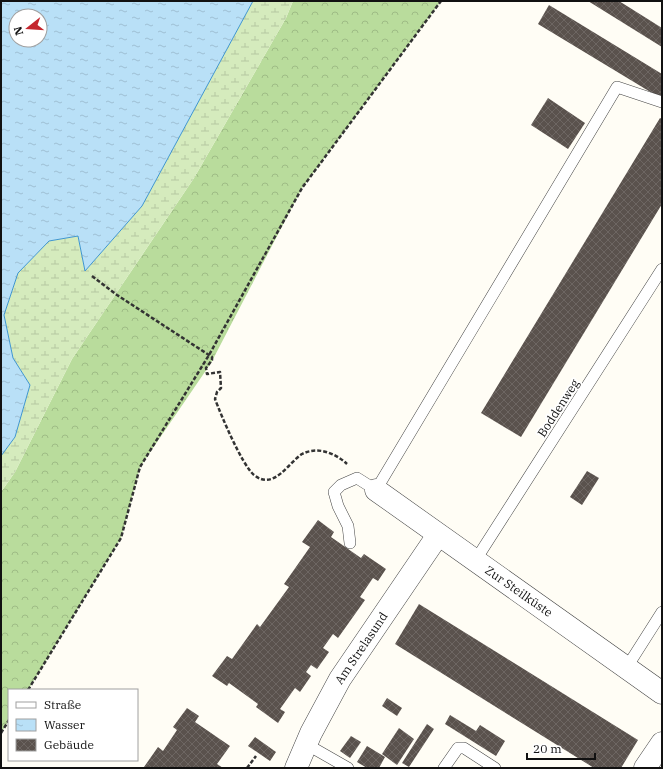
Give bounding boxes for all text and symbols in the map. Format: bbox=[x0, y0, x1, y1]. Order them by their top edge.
north arrow bbox=[8, 8, 48, 48]
text: N bbox=[10, 24, 26, 37]
street label: Boddenweg bbox=[534, 376, 582, 440]
street label: Zur Steilküste bbox=[482, 562, 556, 620]
street label: Am Strelasund bbox=[331, 609, 391, 687]
legend bbox=[8, 689, 138, 761]
text: Straße bbox=[44, 697, 81, 712]
text: Wasser bbox=[44, 717, 86, 732]
scale bar bbox=[527, 735, 595, 761]
text: Gebäude bbox=[44, 737, 94, 752]
text: 20 m bbox=[533, 741, 562, 756]

